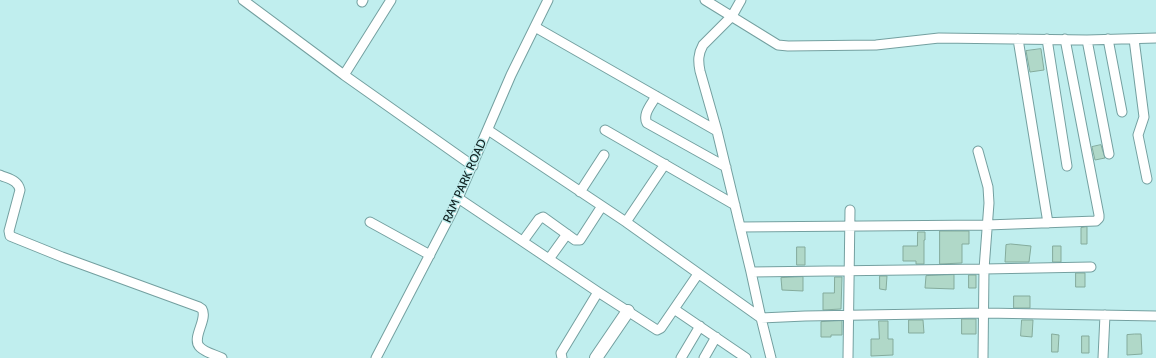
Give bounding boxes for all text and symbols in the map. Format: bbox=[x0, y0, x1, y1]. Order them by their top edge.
street label: RAM PARK ROAD bbox=[440, 137, 490, 225]

